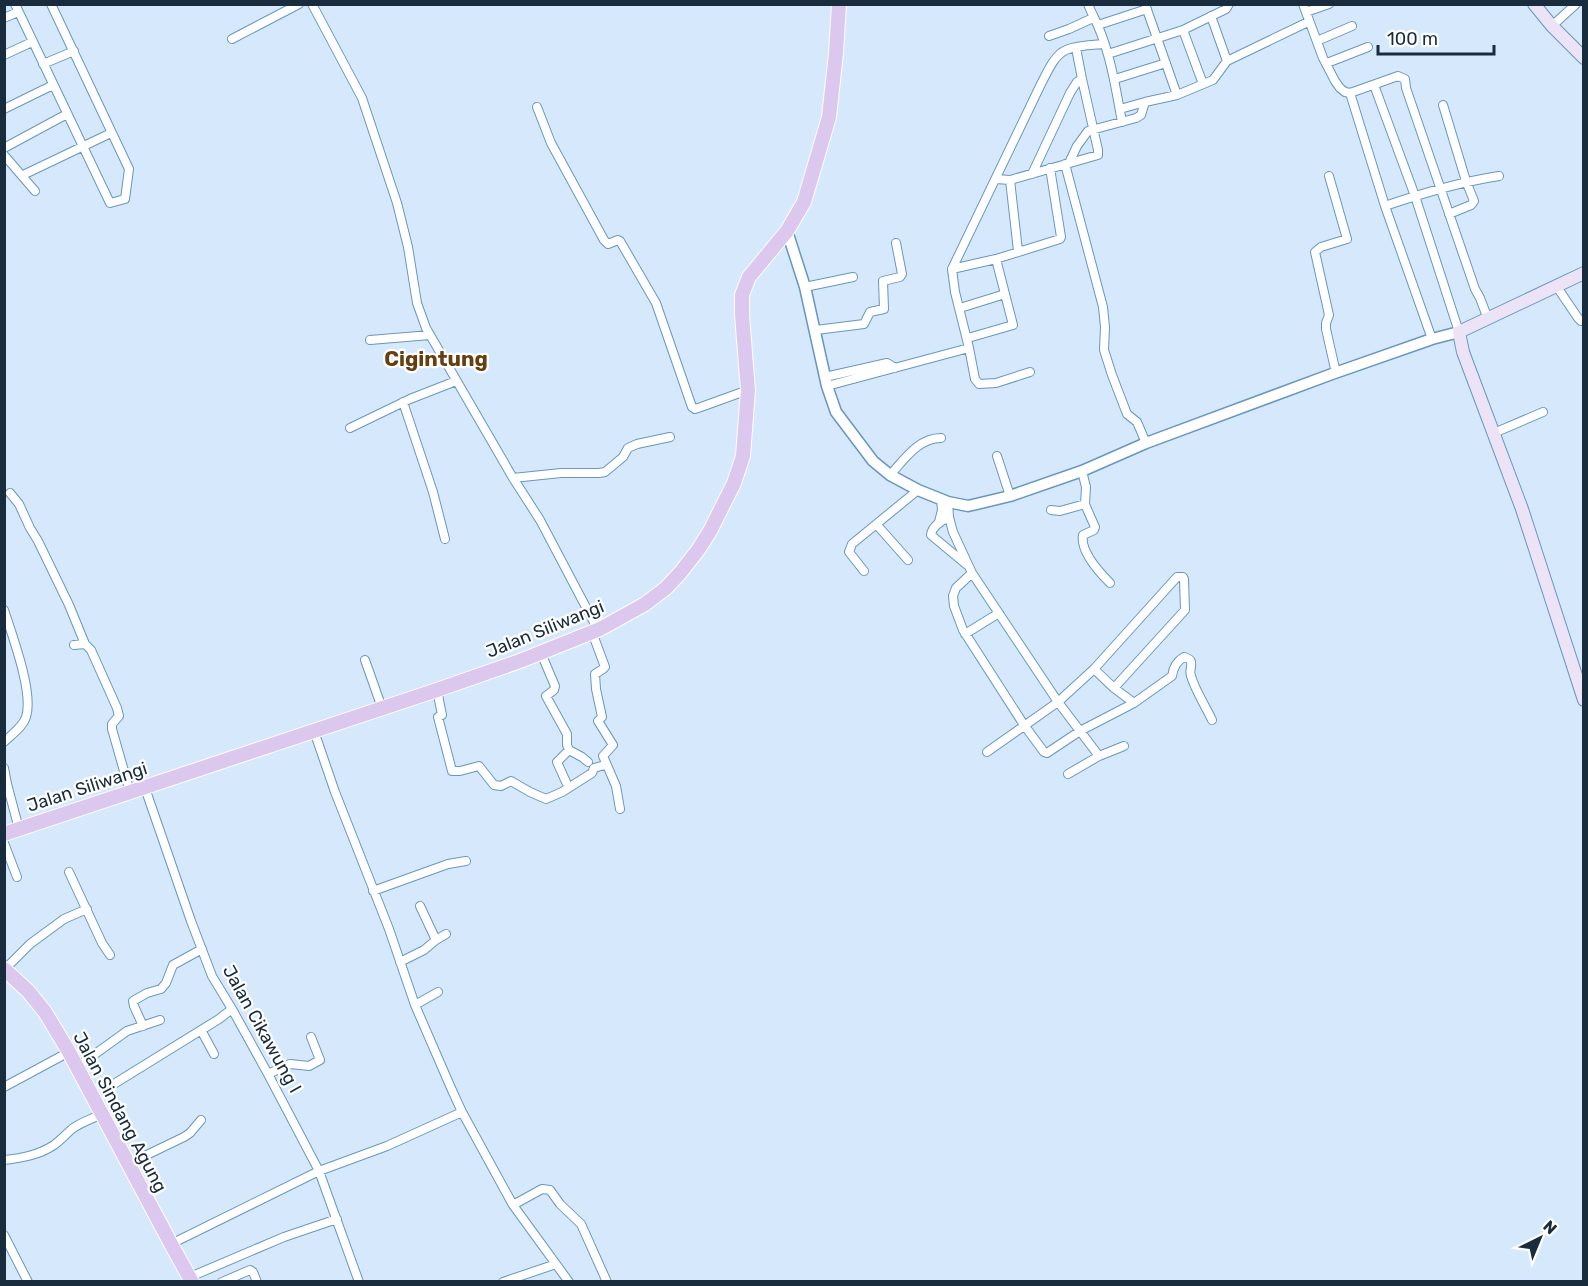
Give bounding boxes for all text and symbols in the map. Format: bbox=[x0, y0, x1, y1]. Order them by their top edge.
scale bar bbox=[1378, 18, 1494, 56]
text: 100 m bbox=[1387, 28, 1438, 50]
district label: Cigintung bbox=[384, 346, 488, 371]
street label: Jalan Siliwangi bbox=[483, 595, 607, 663]
street label: Jalan Siliwangi bbox=[24, 757, 150, 817]
street label: Jalan Cikawung I bbox=[218, 961, 306, 1097]
street label: Jalan Sindang Agung bbox=[68, 1028, 172, 1196]
north arrow bbox=[1510, 1208, 1570, 1268]
text: N bbox=[1539, 1217, 1561, 1238]

